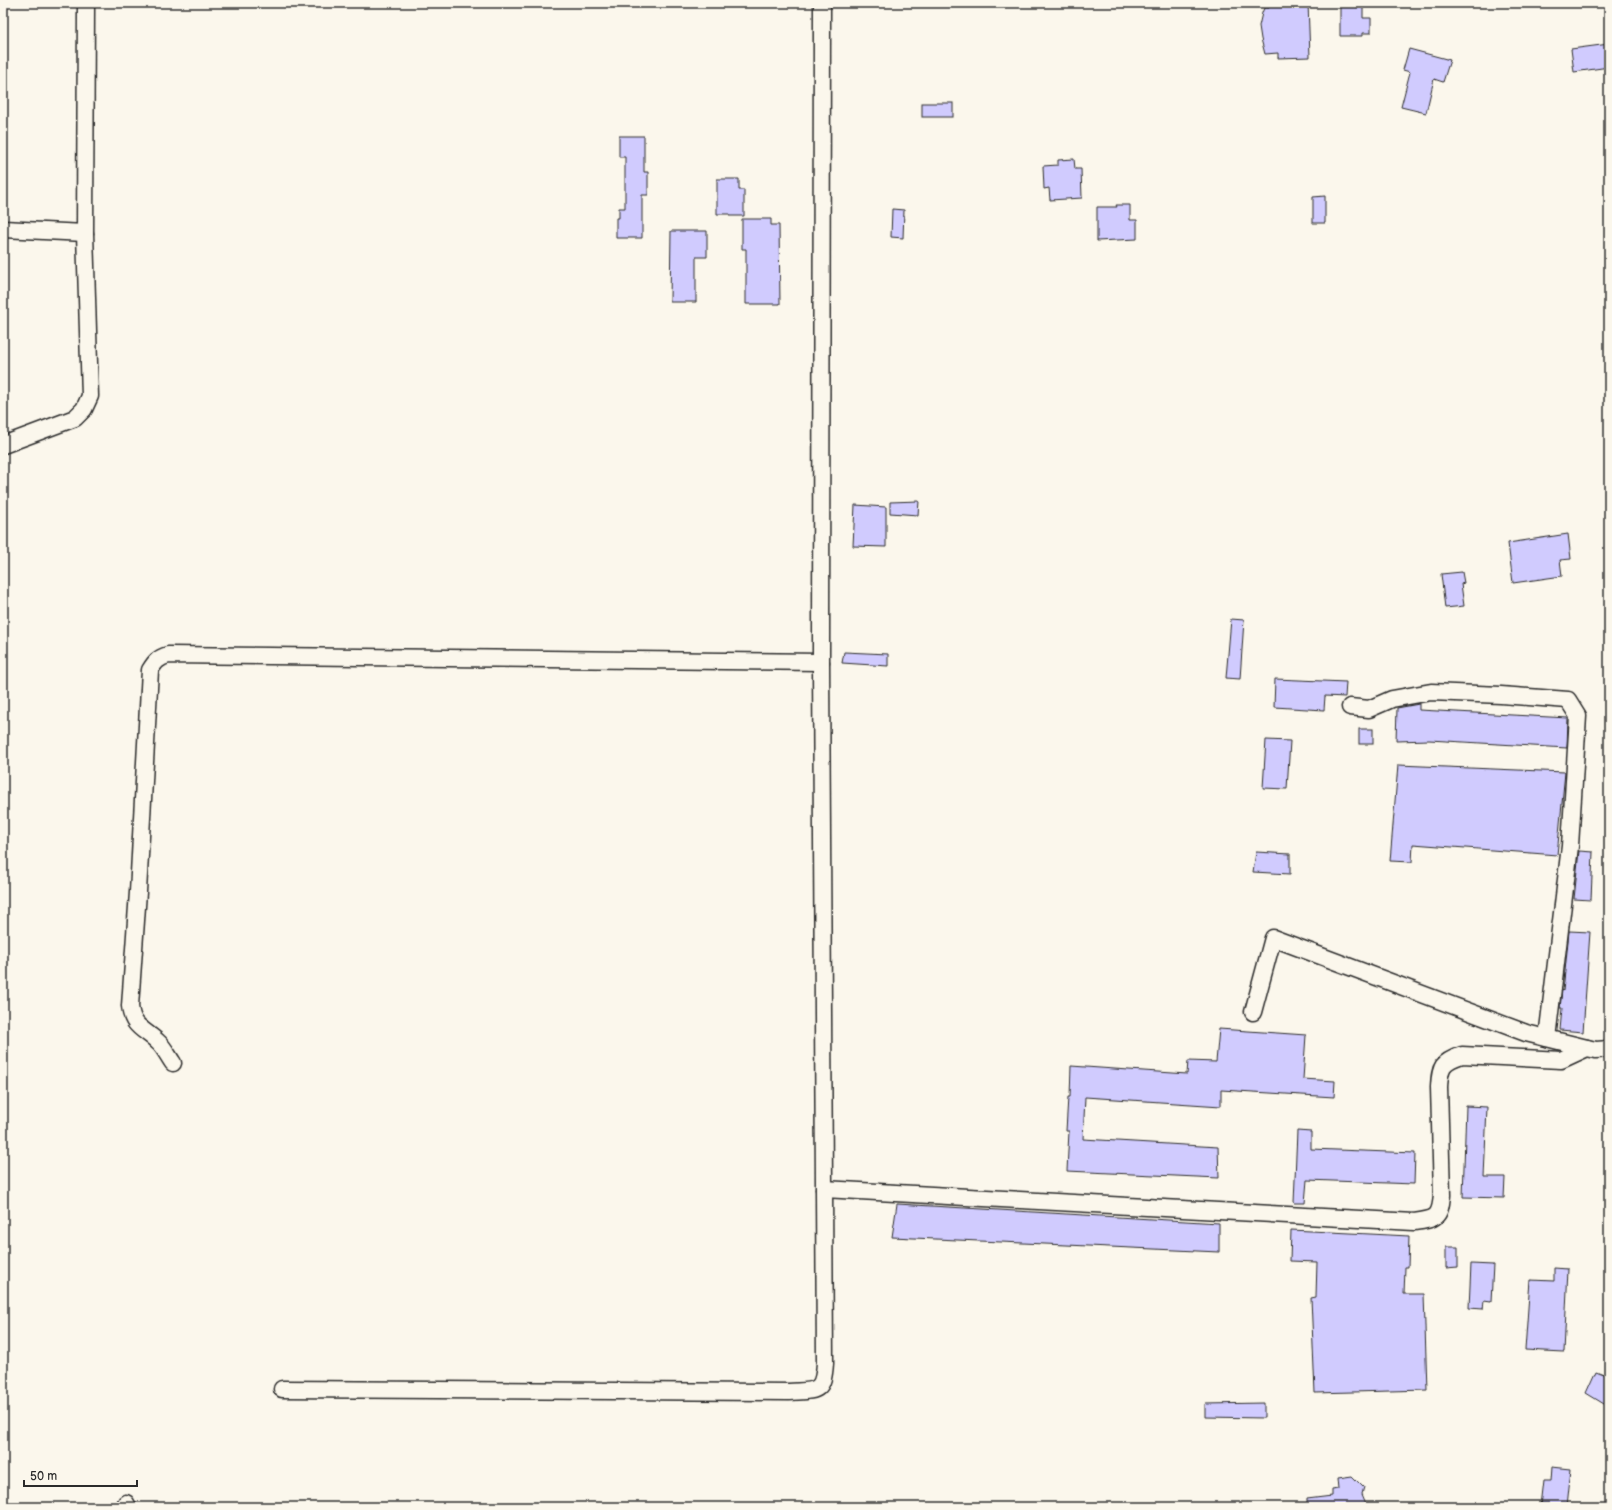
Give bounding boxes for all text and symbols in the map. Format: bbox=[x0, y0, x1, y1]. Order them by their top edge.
scale bar bbox=[24, 1462, 137, 1488]
text: 50 m bbox=[30, 1469, 57, 1484]

